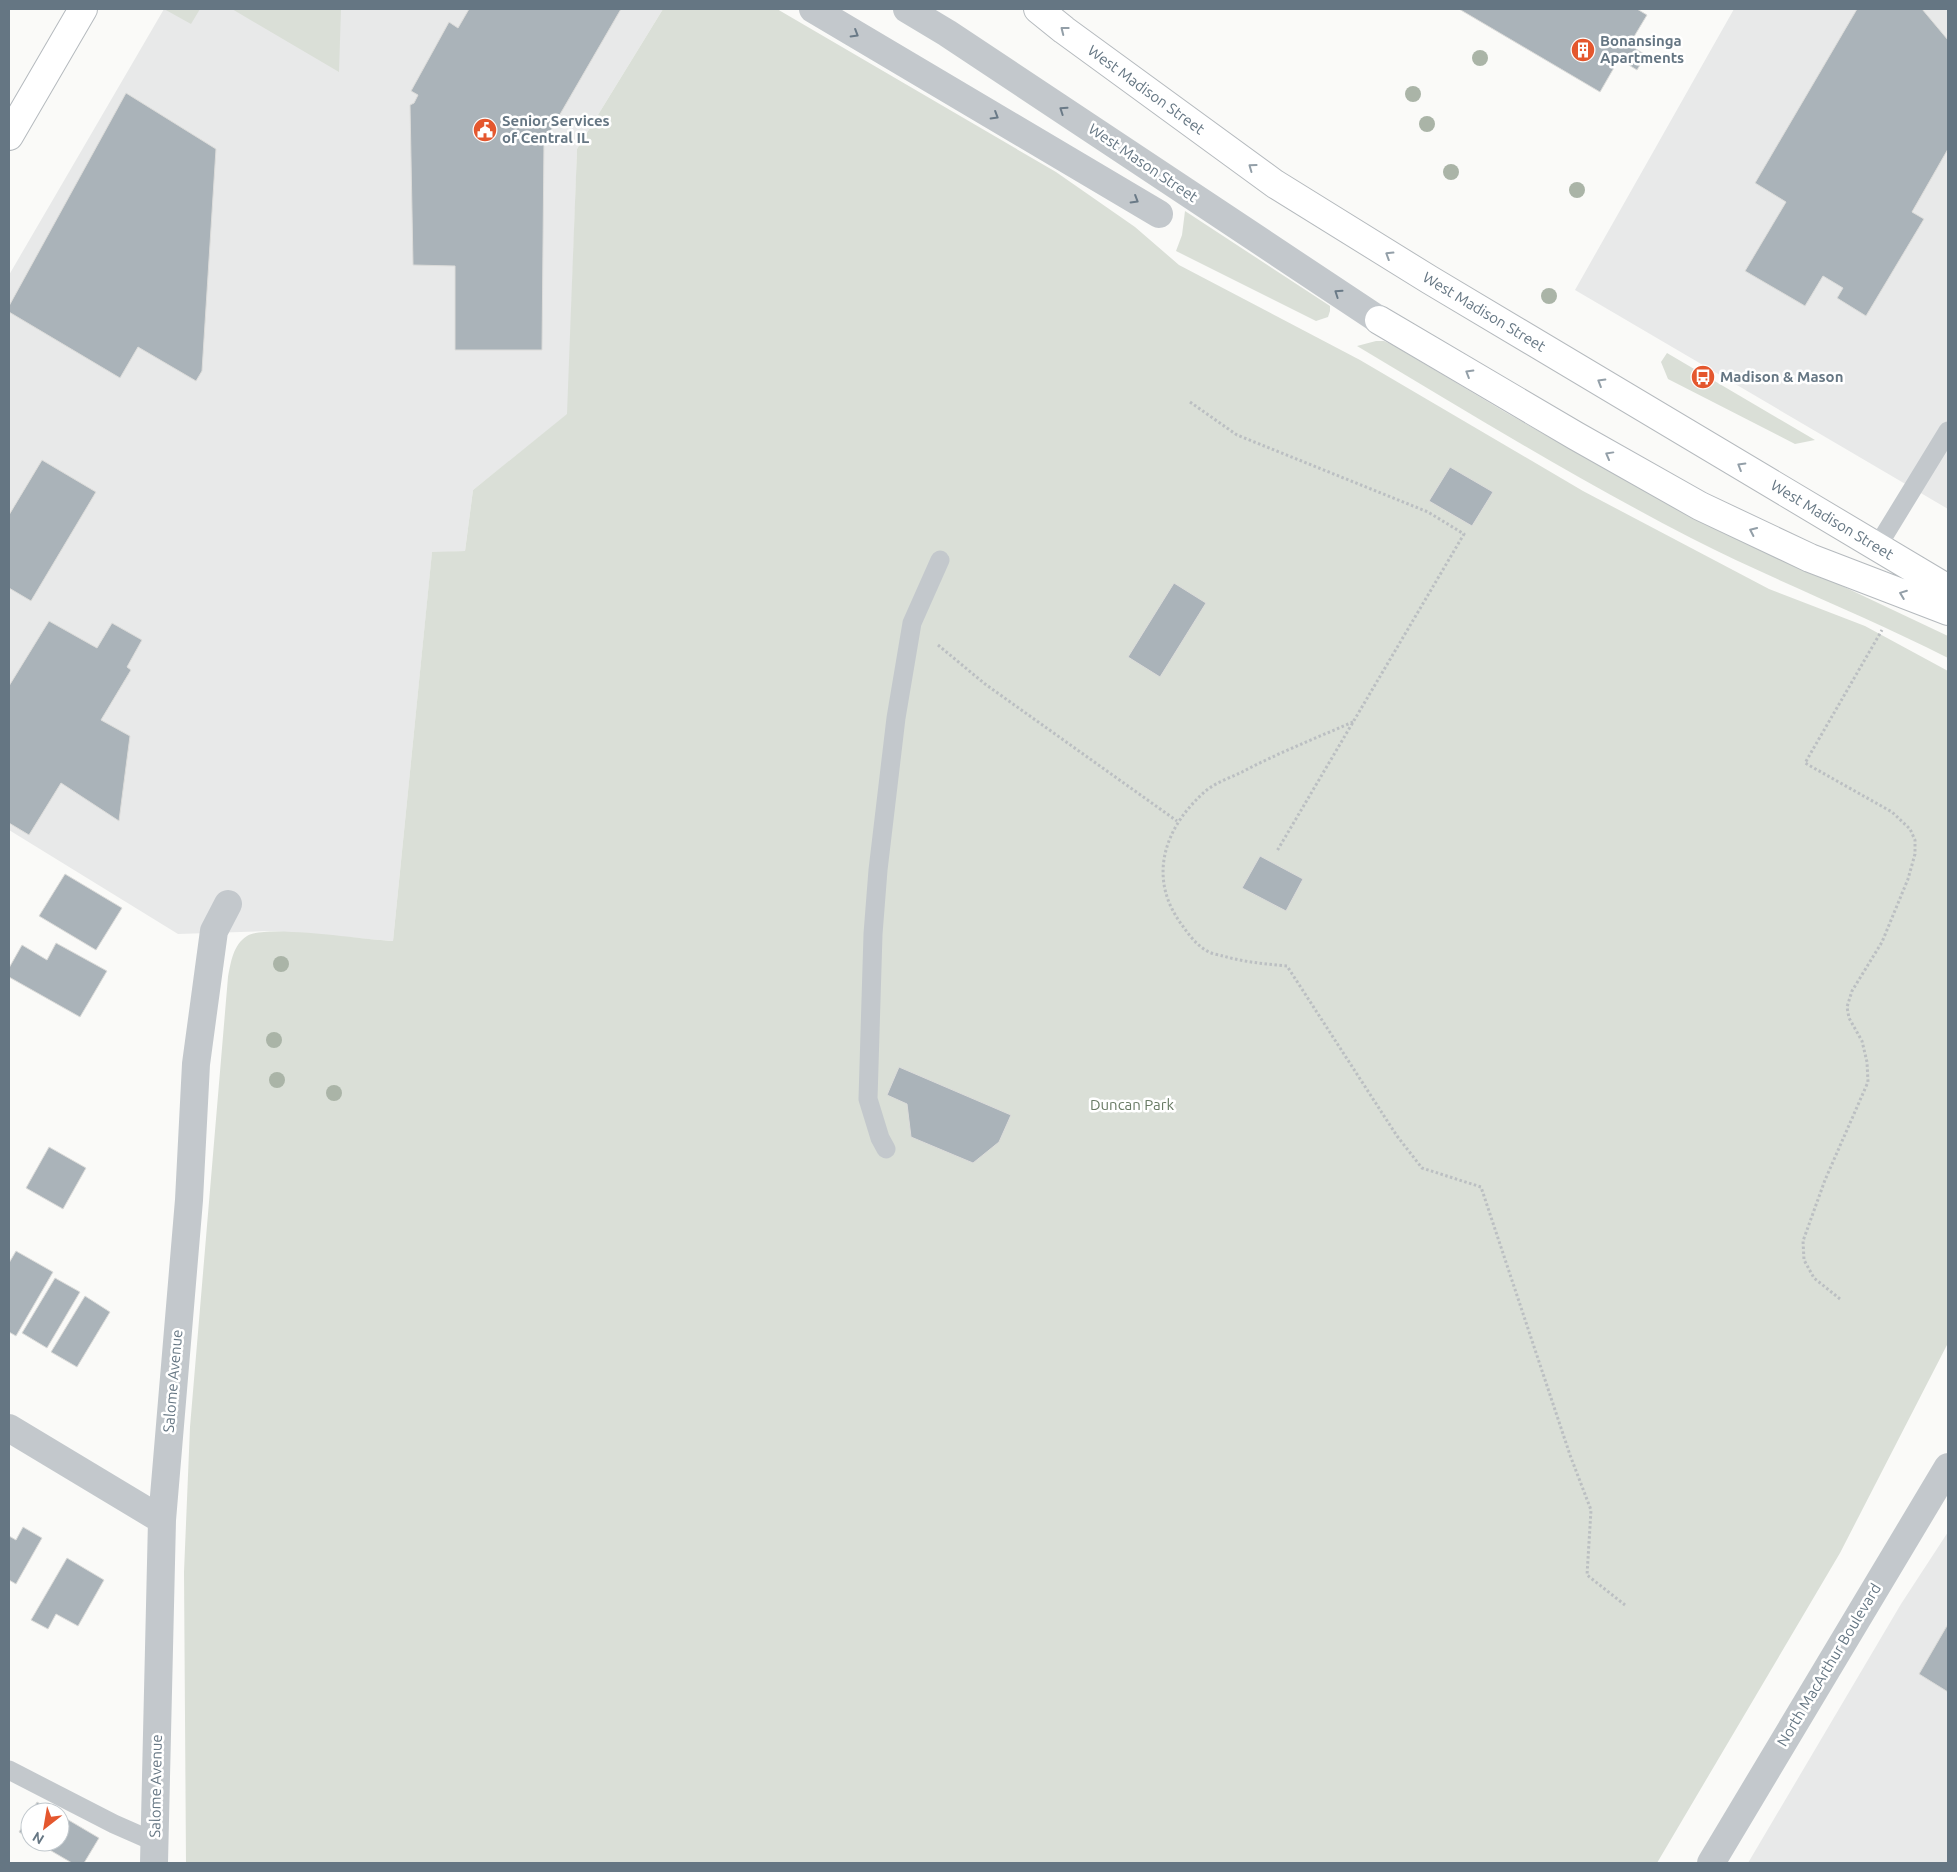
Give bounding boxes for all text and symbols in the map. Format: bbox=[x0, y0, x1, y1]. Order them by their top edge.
one-way arrow bbox=[850, 27, 859, 37]
one-way arrow bbox=[1061, 27, 1070, 36]
place label: Bonansinga Apartments bbox=[1600, 32, 1684, 66]
building icon: Bonansinga Apartments bbox=[1570, 37, 1596, 63]
street label: West Madison Street bbox=[1085, 42, 1208, 138]
one-way arrow bbox=[1060, 107, 1069, 116]
one-way arrow bbox=[990, 110, 999, 120]
place label: Senior Services of Central IL bbox=[502, 112, 610, 146]
public building icon: Senior Services of Central IL bbox=[472, 117, 498, 143]
street label: West Mason Street bbox=[1086, 120, 1201, 205]
one-way arrow bbox=[1248, 164, 1258, 173]
one-way arrow bbox=[1129, 193, 1138, 203]
one-way arrow bbox=[1385, 251, 1394, 261]
street label: West Madison Street bbox=[1420, 268, 1549, 355]
one-way arrow bbox=[1334, 290, 1344, 299]
bus stop icon: Madison & Mason bbox=[1690, 364, 1716, 390]
place label: Madison & Mason bbox=[1720, 368, 1843, 385]
one-way arrow bbox=[1465, 370, 1474, 380]
one-way arrow bbox=[1598, 379, 1607, 389]
one-way arrow bbox=[1606, 452, 1615, 462]
one-way arrow bbox=[1737, 462, 1746, 472]
street label: West Madison Street bbox=[1768, 476, 1897, 563]
one-way arrow bbox=[1749, 527, 1758, 537]
one-way arrow bbox=[1899, 589, 1908, 600]
park label: Duncan Park bbox=[1090, 1096, 1175, 1113]
street label: Salome Avenue bbox=[160, 1329, 185, 1433]
street label: North MacArthur Boulevard bbox=[1773, 1580, 1884, 1749]
street label: Salome Avenue bbox=[146, 1734, 165, 1838]
north arrow bbox=[20, 1802, 70, 1852]
text: N bbox=[30, 1829, 47, 1848]

